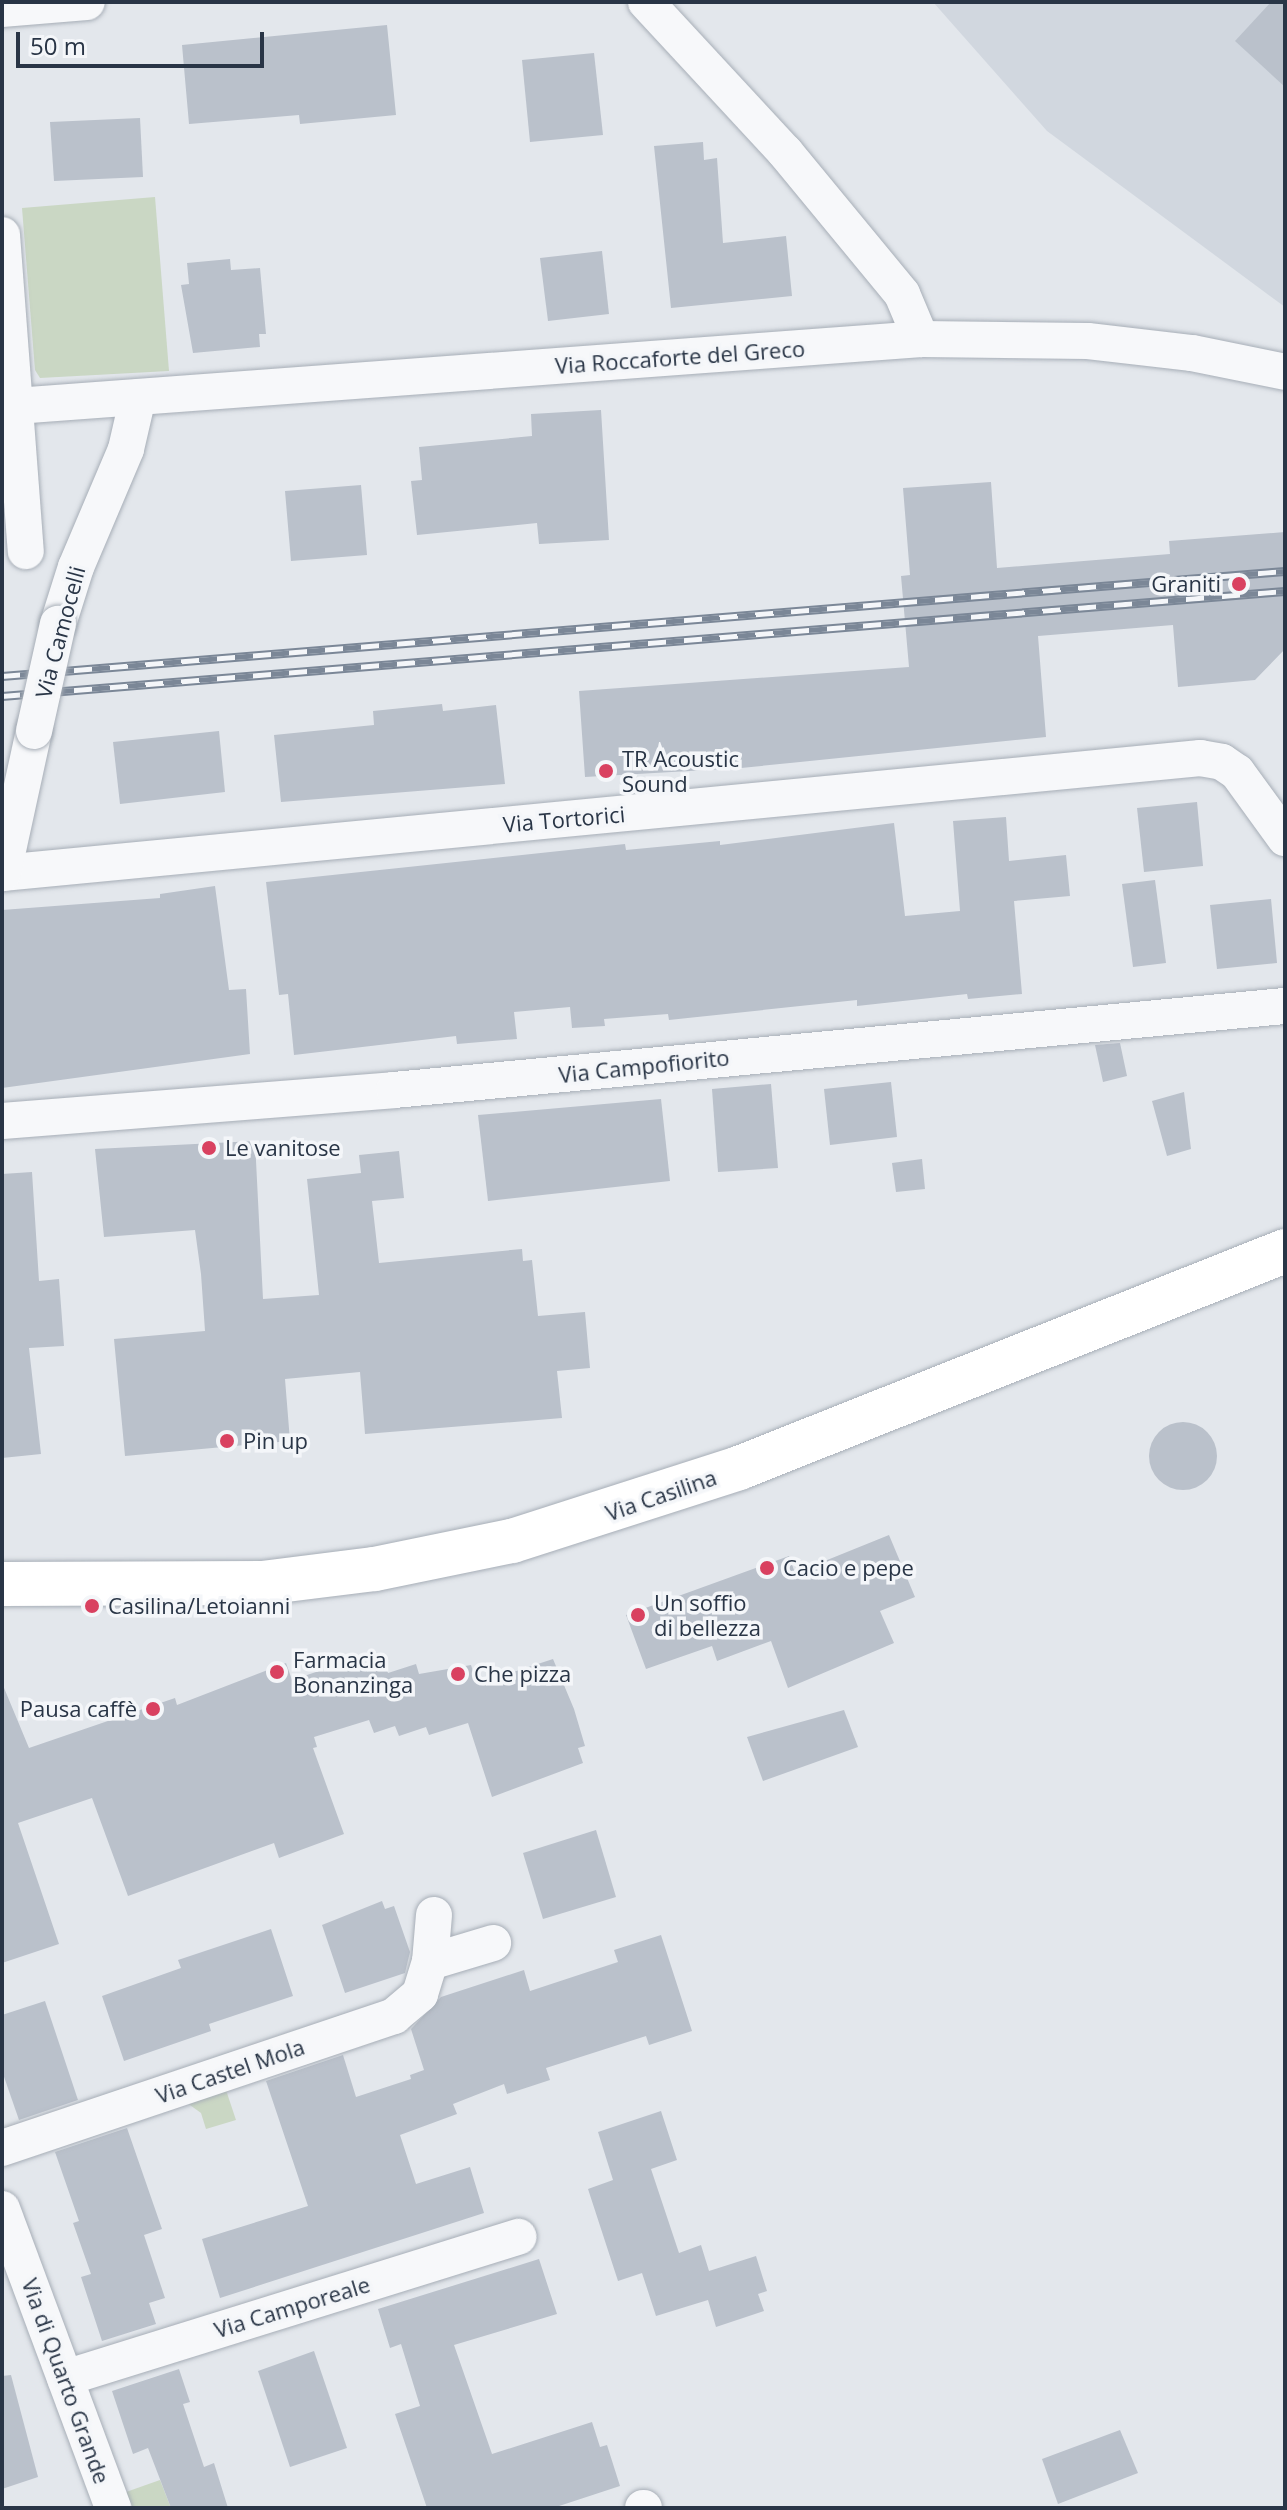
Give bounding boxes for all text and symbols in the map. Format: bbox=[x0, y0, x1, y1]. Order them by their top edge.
scale bar bbox=[20, 16, 268, 66]
text: 50 m bbox=[30, 29, 86, 62]
street label: Via Roccaforte del Greco bbox=[554, 335, 806, 379]
street label: Via Camocelli bbox=[30, 563, 90, 701]
place label: Graniti bbox=[1151, 571, 1221, 597]
marker: Graniti bbox=[1228, 573, 1250, 595]
place label: TR Acoustic Sound bbox=[622, 745, 739, 796]
marker: TR Acoustic Sound bbox=[597, 762, 615, 780]
street label: Via Tortorici bbox=[502, 801, 626, 837]
street label: Via Campofiorito bbox=[557, 1044, 731, 1088]
place label: Le vanitose bbox=[225, 1135, 341, 1161]
marker: Le vanitose bbox=[200, 1139, 218, 1157]
place label: Pin up bbox=[243, 1428, 308, 1454]
marker: Pin up bbox=[218, 1432, 236, 1450]
street label: Via Casilina bbox=[602, 1464, 720, 1526]
place label: Cacio e pepe bbox=[783, 1555, 914, 1581]
marker: Cacio e pepe bbox=[758, 1559, 776, 1577]
place label: Un soffio di bellezza bbox=[654, 1589, 761, 1640]
place label: Casilina/Letoianni bbox=[108, 1593, 290, 1619]
marker: Casilina/Letoianni bbox=[83, 1597, 101, 1615]
marker: Un soffio di bellezza bbox=[629, 1606, 647, 1624]
place label: Farmacia Bonanzinga bbox=[293, 1646, 413, 1698]
place label: Che pizza bbox=[474, 1661, 571, 1687]
marker: Farmacia Bonanzinga bbox=[268, 1663, 286, 1681]
marker: Che pizza bbox=[449, 1665, 467, 1683]
place label: Pausa caffè bbox=[20, 1696, 137, 1722]
marker: Pausa caffè bbox=[144, 1700, 162, 1718]
street label: Via Castel Mola bbox=[152, 2033, 308, 2109]
street label: Via Camporeale bbox=[211, 2271, 373, 2343]
street label: Via di Quarto Grande bbox=[17, 2275, 115, 2487]

